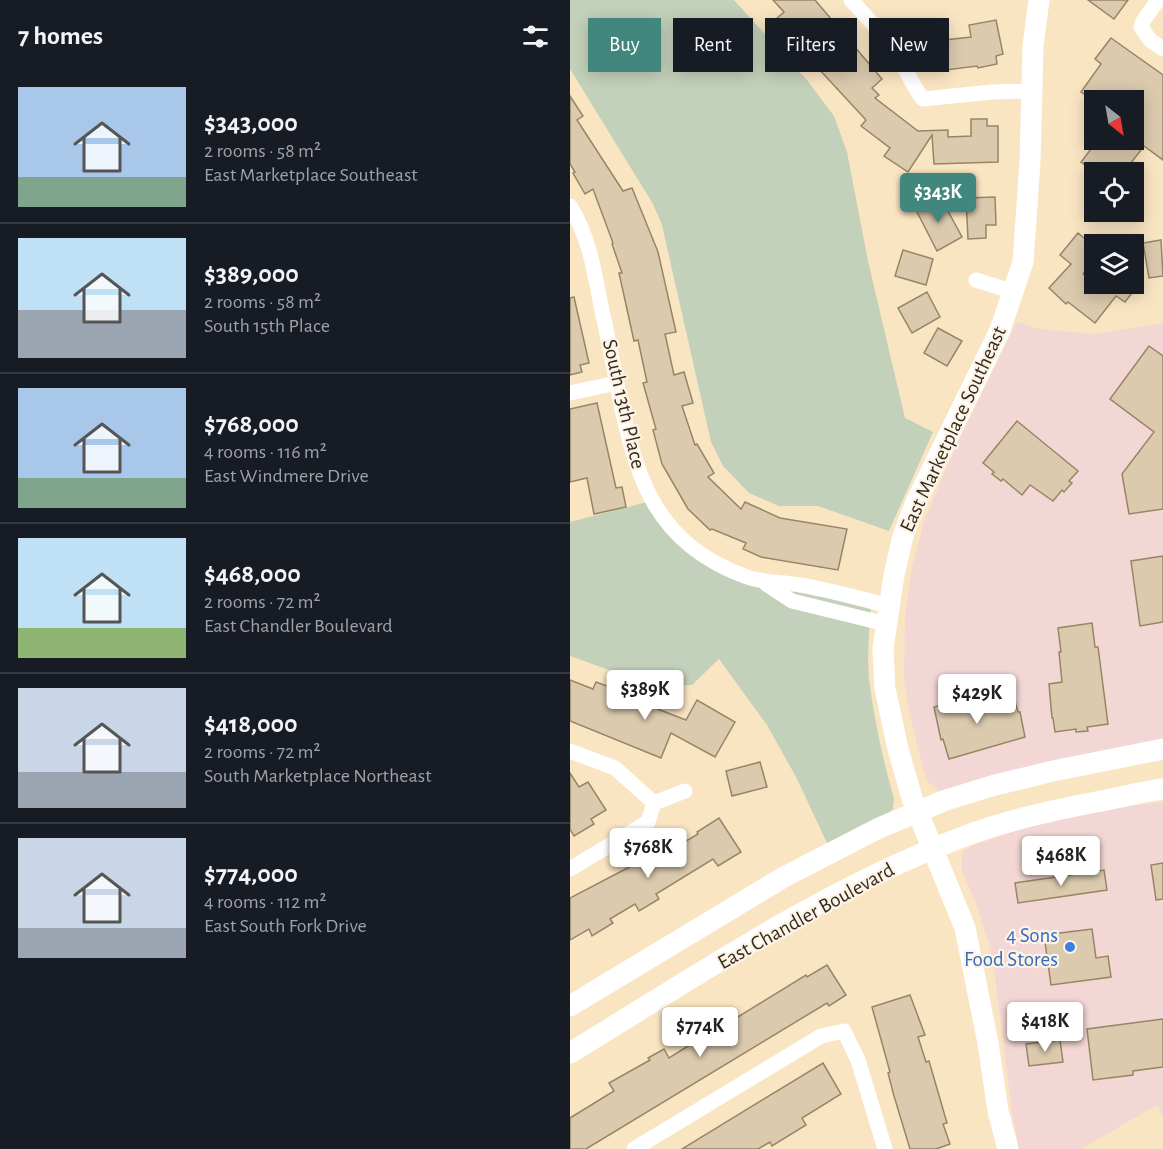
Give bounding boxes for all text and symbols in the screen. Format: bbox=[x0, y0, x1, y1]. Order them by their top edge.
chip: Buy bbox=[588, 18, 661, 72]
chip: Rent bbox=[673, 18, 753, 72]
chip: Filters bbox=[765, 18, 857, 72]
chip: New bbox=[869, 18, 949, 72]
icon: filters bbox=[519, 20, 552, 53]
text: 7 homes bbox=[18, 23, 103, 49]
north arrow bbox=[1084, 90, 1144, 150]
map controls bbox=[1084, 90, 1144, 294]
text: $343,000 bbox=[204, 110, 298, 136]
icon: home bbox=[66, 111, 138, 183]
text: 2 rooms · 58 m² bbox=[204, 141, 321, 161]
button: locate bbox=[1084, 162, 1144, 222]
text: East Marketplace Southeast bbox=[204, 165, 418, 185]
pin: $343K bbox=[896, 173, 980, 224]
text: $343K bbox=[914, 182, 962, 202]
button: layers bbox=[1084, 234, 1144, 294]
text: $389,000 bbox=[204, 261, 299, 287]
icon: home bbox=[66, 262, 138, 334]
text: 2 rooms · 58 m² bbox=[204, 292, 321, 312]
text: South 15th Place bbox=[204, 316, 330, 336]
street label: East Marketplace Southeast bbox=[896, 323, 1010, 535]
street label: South 13th Place bbox=[599, 337, 649, 471]
text: $768,000 bbox=[204, 411, 299, 437]
icon: home bbox=[66, 412, 138, 484]
text: 4 rooms · 116 m² bbox=[204, 442, 327, 462]
text: East Windmere Drive bbox=[204, 466, 369, 486]
text: $468,000 bbox=[204, 561, 301, 587]
icon: home bbox=[66, 562, 138, 634]
text: 2 rooms · 72 m² bbox=[204, 592, 321, 612]
text: East Chandler Boulevard bbox=[204, 616, 393, 636]
pin: $389K bbox=[603, 670, 687, 721]
pin: $429K bbox=[935, 674, 1019, 725]
text: $389K bbox=[621, 679, 669, 699]
text: $429K bbox=[952, 683, 1002, 703]
text: $418,000 bbox=[204, 711, 298, 737]
icon: home bbox=[66, 712, 138, 784]
text: 2 rooms · 72 m² bbox=[204, 742, 321, 762]
text: South Marketplace Northeast bbox=[204, 766, 432, 786]
pin: $768K bbox=[606, 828, 690, 879]
pin: $468K bbox=[1019, 836, 1103, 887]
text: $768K bbox=[624, 837, 672, 857]
text: $468K bbox=[1036, 845, 1086, 865]
street label: East Chandler Boulevard bbox=[714, 859, 898, 973]
text: $774,000 bbox=[204, 861, 298, 887]
icon: home bbox=[66, 862, 138, 934]
text: 4 rooms · 112 m² bbox=[204, 892, 327, 912]
text: East South Fork Drive bbox=[204, 916, 367, 936]
place label: 4 Sons Food Stores bbox=[964, 925, 1058, 970]
marker: 4 Sons Food Stores bbox=[1063, 940, 1077, 954]
pin: $418K bbox=[1003, 1002, 1087, 1053]
pin: $774K bbox=[658, 1007, 742, 1058]
text: $418K bbox=[1021, 1011, 1069, 1031]
text: $774K bbox=[676, 1016, 724, 1036]

